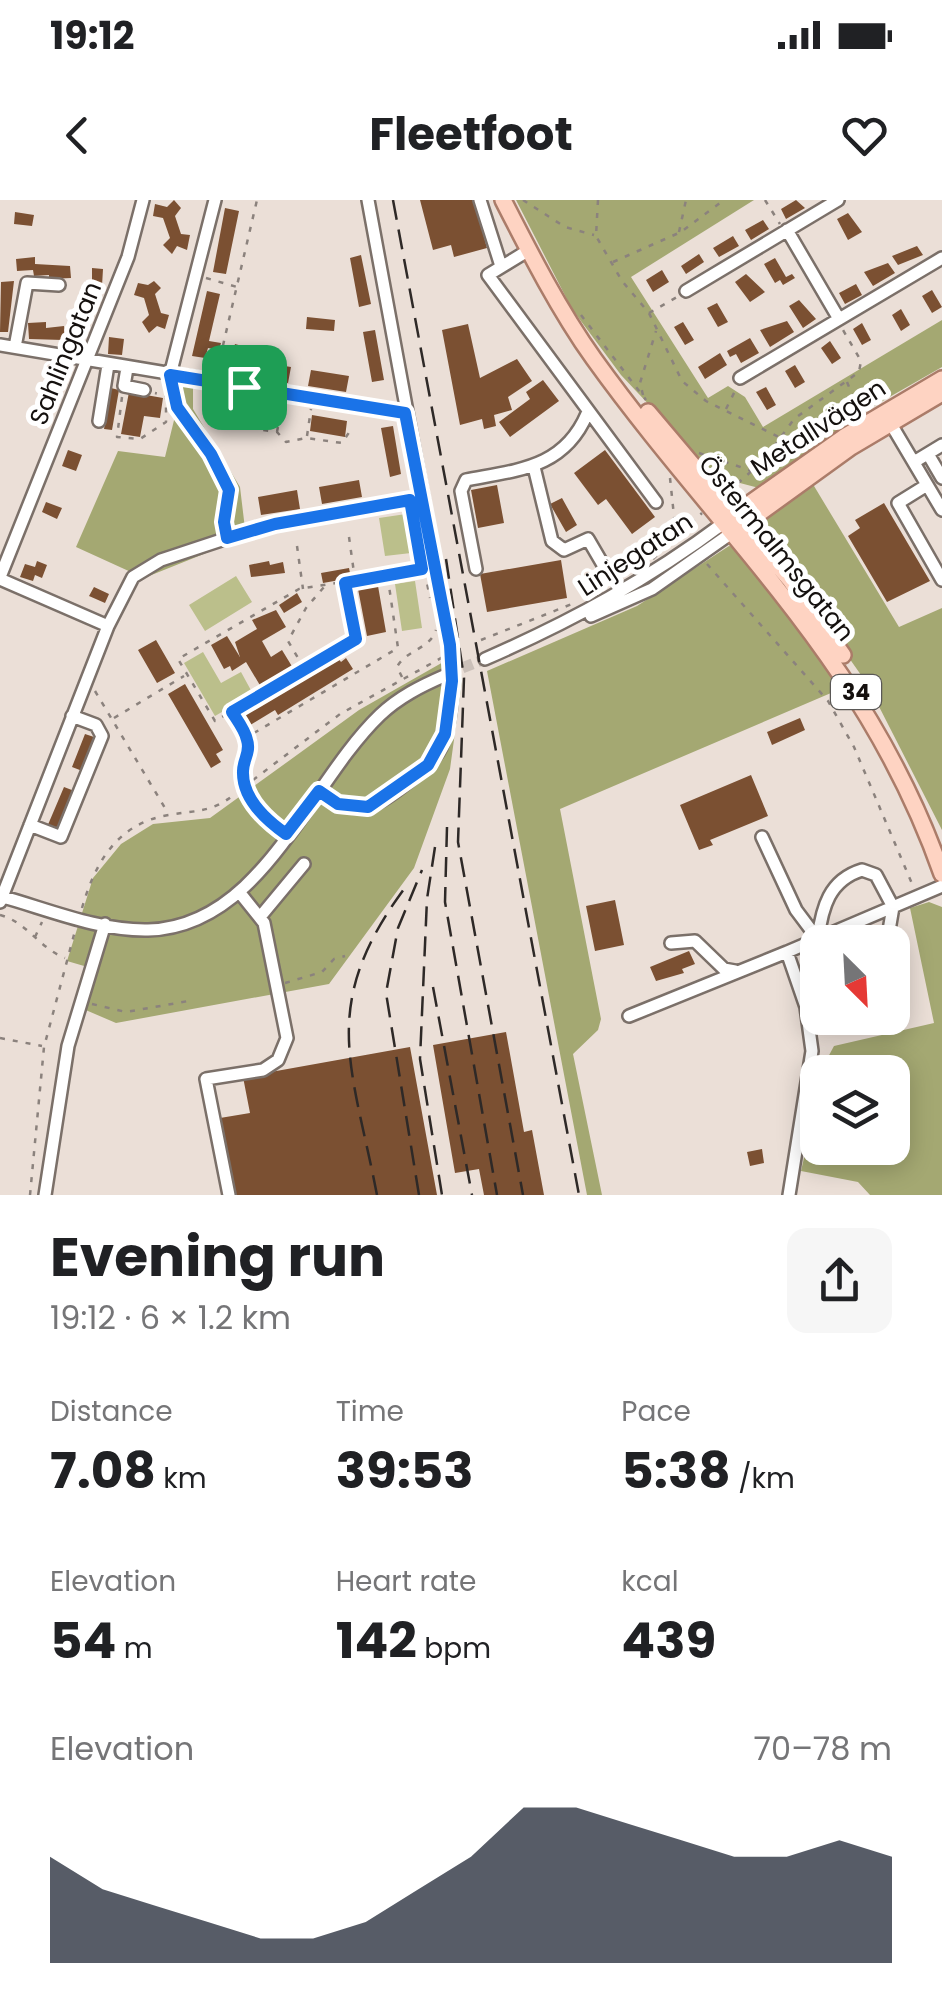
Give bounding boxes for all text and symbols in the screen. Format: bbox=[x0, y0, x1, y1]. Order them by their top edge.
text: 19:12 bbox=[50, 9, 134, 62]
text: Fleetfoot bbox=[369, 103, 573, 166]
icon: back bbox=[50, 108, 105, 163]
icon: heart bbox=[837, 108, 892, 163]
street label: Sahlingatan bbox=[21, 276, 110, 430]
pin bbox=[202, 345, 287, 430]
icon: arrive bbox=[217, 360, 272, 415]
street label: Metallvägen bbox=[744, 371, 893, 484]
street label: Östermalmsgatan bbox=[691, 448, 863, 649]
street label: Linjegatan bbox=[571, 504, 700, 605]
road number: 34 bbox=[831, 675, 881, 709]
north arrow bbox=[800, 925, 910, 1035]
map controls bbox=[800, 925, 910, 1165]
button: layers bbox=[800, 1055, 910, 1165]
text: Evening run bbox=[50, 1218, 385, 1295]
button: share bbox=[787, 1228, 892, 1333]
text: 19:12 · 6 × 1.2 km bbox=[50, 1295, 291, 1340]
text: Distance bbox=[50, 1392, 173, 1431]
text: Time bbox=[336, 1392, 404, 1431]
text: Pace bbox=[621, 1392, 691, 1431]
text: 7.08 bbox=[50, 1435, 156, 1506]
text: 39:53 bbox=[336, 1435, 474, 1506]
text: 5:38 bbox=[621, 1435, 731, 1506]
text: km bbox=[156, 1459, 207, 1498]
text: /km bbox=[731, 1459, 795, 1498]
text: Elevation bbox=[50, 1562, 176, 1601]
text: Heart rate bbox=[336, 1562, 476, 1601]
text: kcal bbox=[621, 1562, 679, 1601]
text: 54 bbox=[50, 1605, 116, 1676]
text: 142 bbox=[336, 1605, 417, 1676]
text: 439 bbox=[621, 1605, 716, 1676]
text: m bbox=[116, 1629, 153, 1668]
text: bpm bbox=[417, 1629, 491, 1668]
text: Elevation bbox=[50, 1726, 194, 1771]
text: 70–78 m bbox=[754, 1726, 892, 1771]

